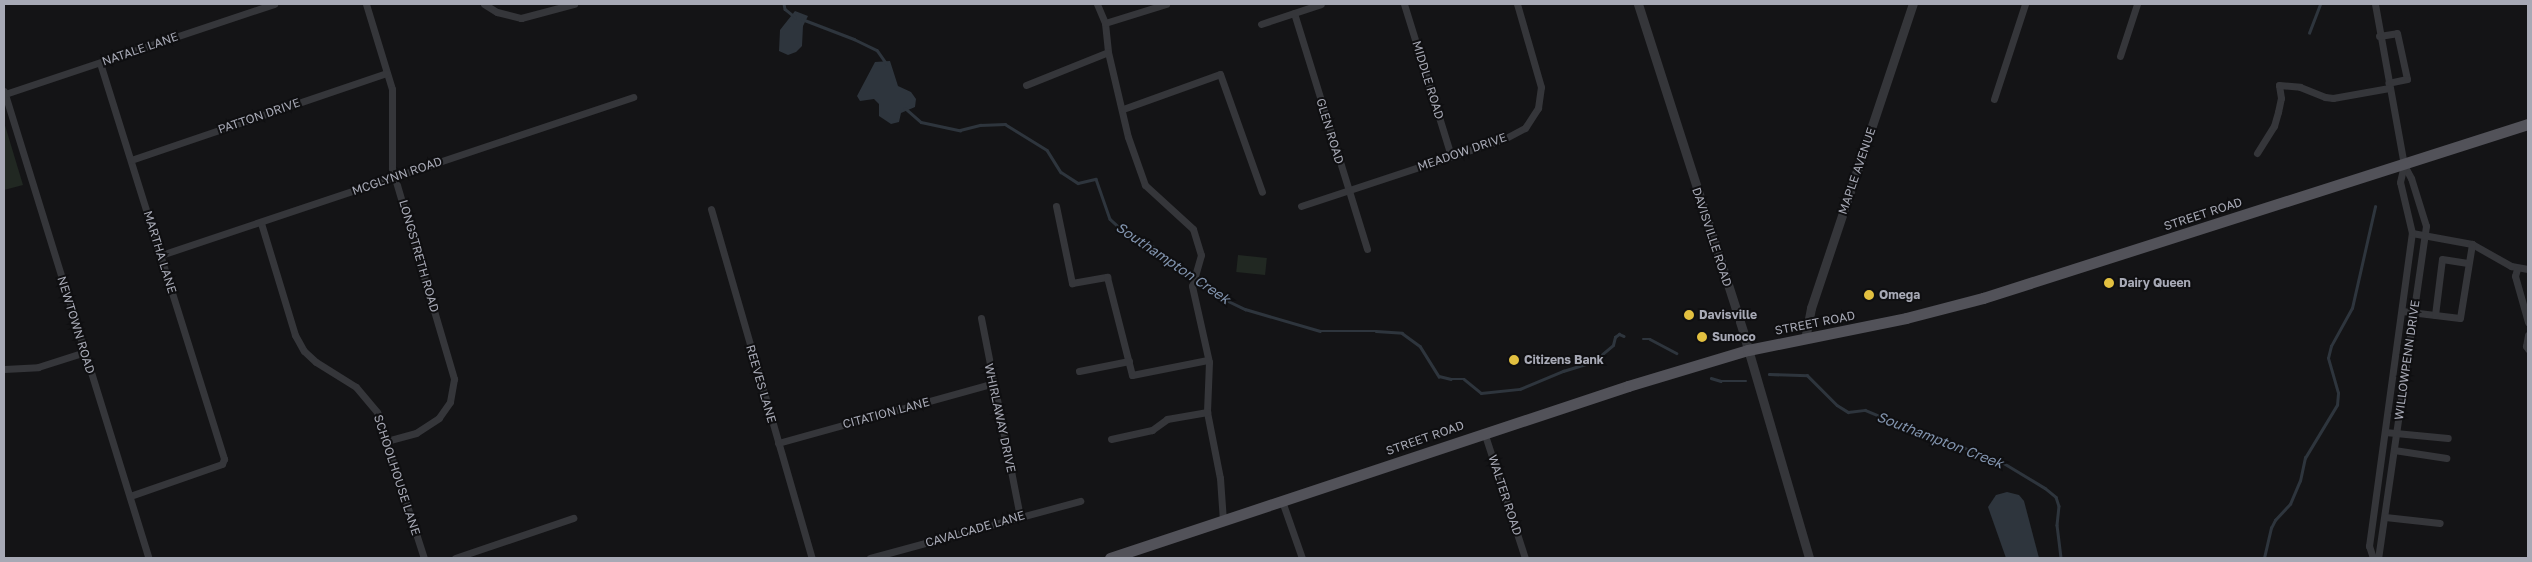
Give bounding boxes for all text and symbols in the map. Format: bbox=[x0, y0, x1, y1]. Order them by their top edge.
street label: NATALE LANE bbox=[100, 29, 180, 69]
street label: MIDDLE ROAD bbox=[1409, 39, 1447, 121]
street label: PATTON DRIVE bbox=[216, 95, 302, 137]
street label: GLEN ROAD bbox=[1313, 96, 1347, 166]
street label: MAPLE AVENUE bbox=[1835, 126, 1879, 216]
street label: MEADOW DRIVE bbox=[1416, 130, 1508, 174]
street label: MCGLYNN ROAD bbox=[350, 154, 444, 198]
street label: DAVISVILLE ROAD bbox=[1689, 186, 1735, 288]
street label: STREET ROAD bbox=[2162, 195, 2244, 233]
street label: LONGSTRETH ROAD bbox=[396, 198, 442, 314]
street label: MARTHA LANE bbox=[141, 209, 179, 295]
water label: Southampton Creek bbox=[1113, 219, 1233, 307]
street label: NEWTOWN ROAD bbox=[54, 275, 98, 375]
place label: Dairy Queen bbox=[2119, 276, 2191, 290]
marker: Dairy Queen bbox=[2103, 277, 2115, 289]
place label: Omega bbox=[1879, 288, 1920, 302]
marker: Omega bbox=[1863, 289, 1875, 301]
street label: WILLOWPENN DRIVE bbox=[2391, 299, 2423, 421]
place label: Davisville bbox=[1699, 308, 1757, 322]
street label: STREET ROAD bbox=[1774, 308, 1856, 338]
marker: Davisville bbox=[1683, 309, 1695, 321]
place label: Sunoco bbox=[1712, 330, 1756, 344]
marker: Sunoco bbox=[1696, 331, 1708, 343]
street label: REEVES LANE bbox=[743, 343, 779, 425]
place label: Citizens Bank bbox=[1524, 353, 1604, 367]
marker: Citizens Bank bbox=[1508, 354, 1520, 366]
street label: WHIRLAWAY DRIVE bbox=[981, 362, 1019, 474]
street label: CITATION LANE bbox=[841, 394, 931, 432]
water label: Southampton Creek bbox=[1874, 408, 2006, 472]
street label: SCHOOLHOUSE LANE bbox=[371, 413, 423, 537]
street label: STREET ROAD bbox=[1384, 418, 1466, 458]
street label: WALTER ROAD bbox=[1485, 453, 1525, 537]
street label: CAVALCADE LANE bbox=[924, 508, 1026, 550]

